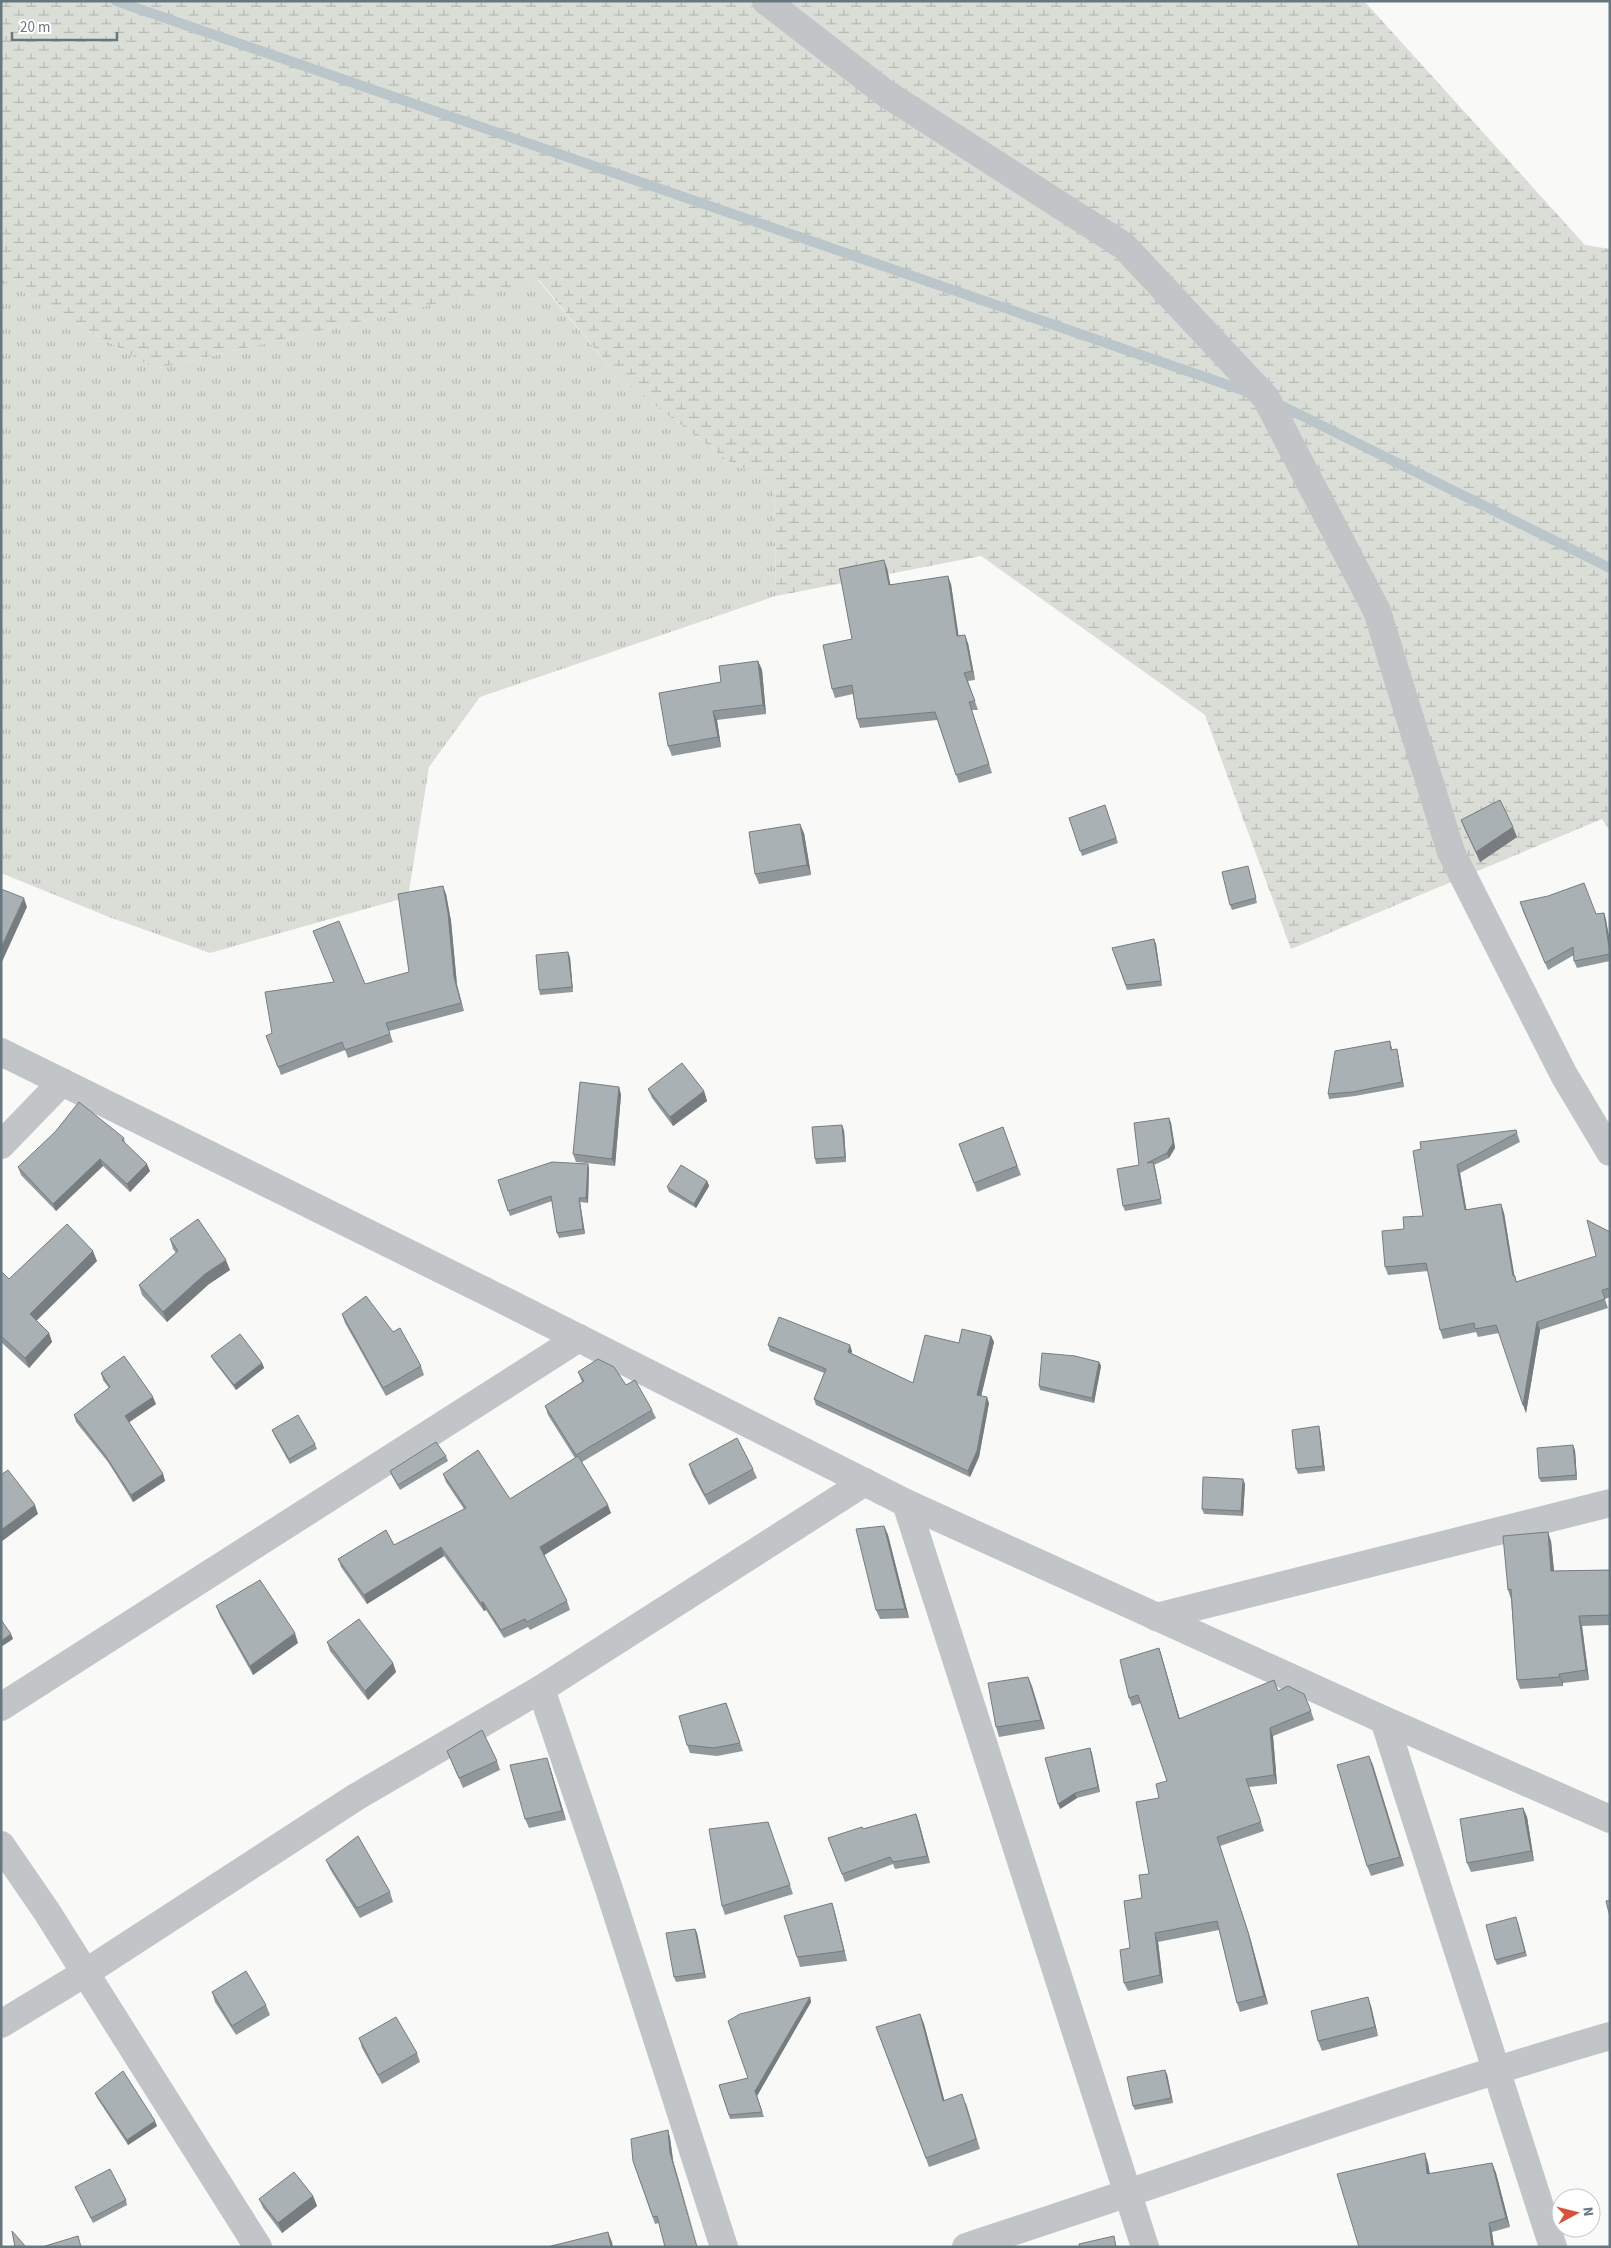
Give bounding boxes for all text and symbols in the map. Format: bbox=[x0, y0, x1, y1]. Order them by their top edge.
scale bar bbox=[12, 10, 118, 42]
text: 20 m bbox=[20, 17, 50, 38]
north arrow bbox=[1551, 2188, 1601, 2238]
text: N bbox=[1577, 2206, 1598, 2217]

